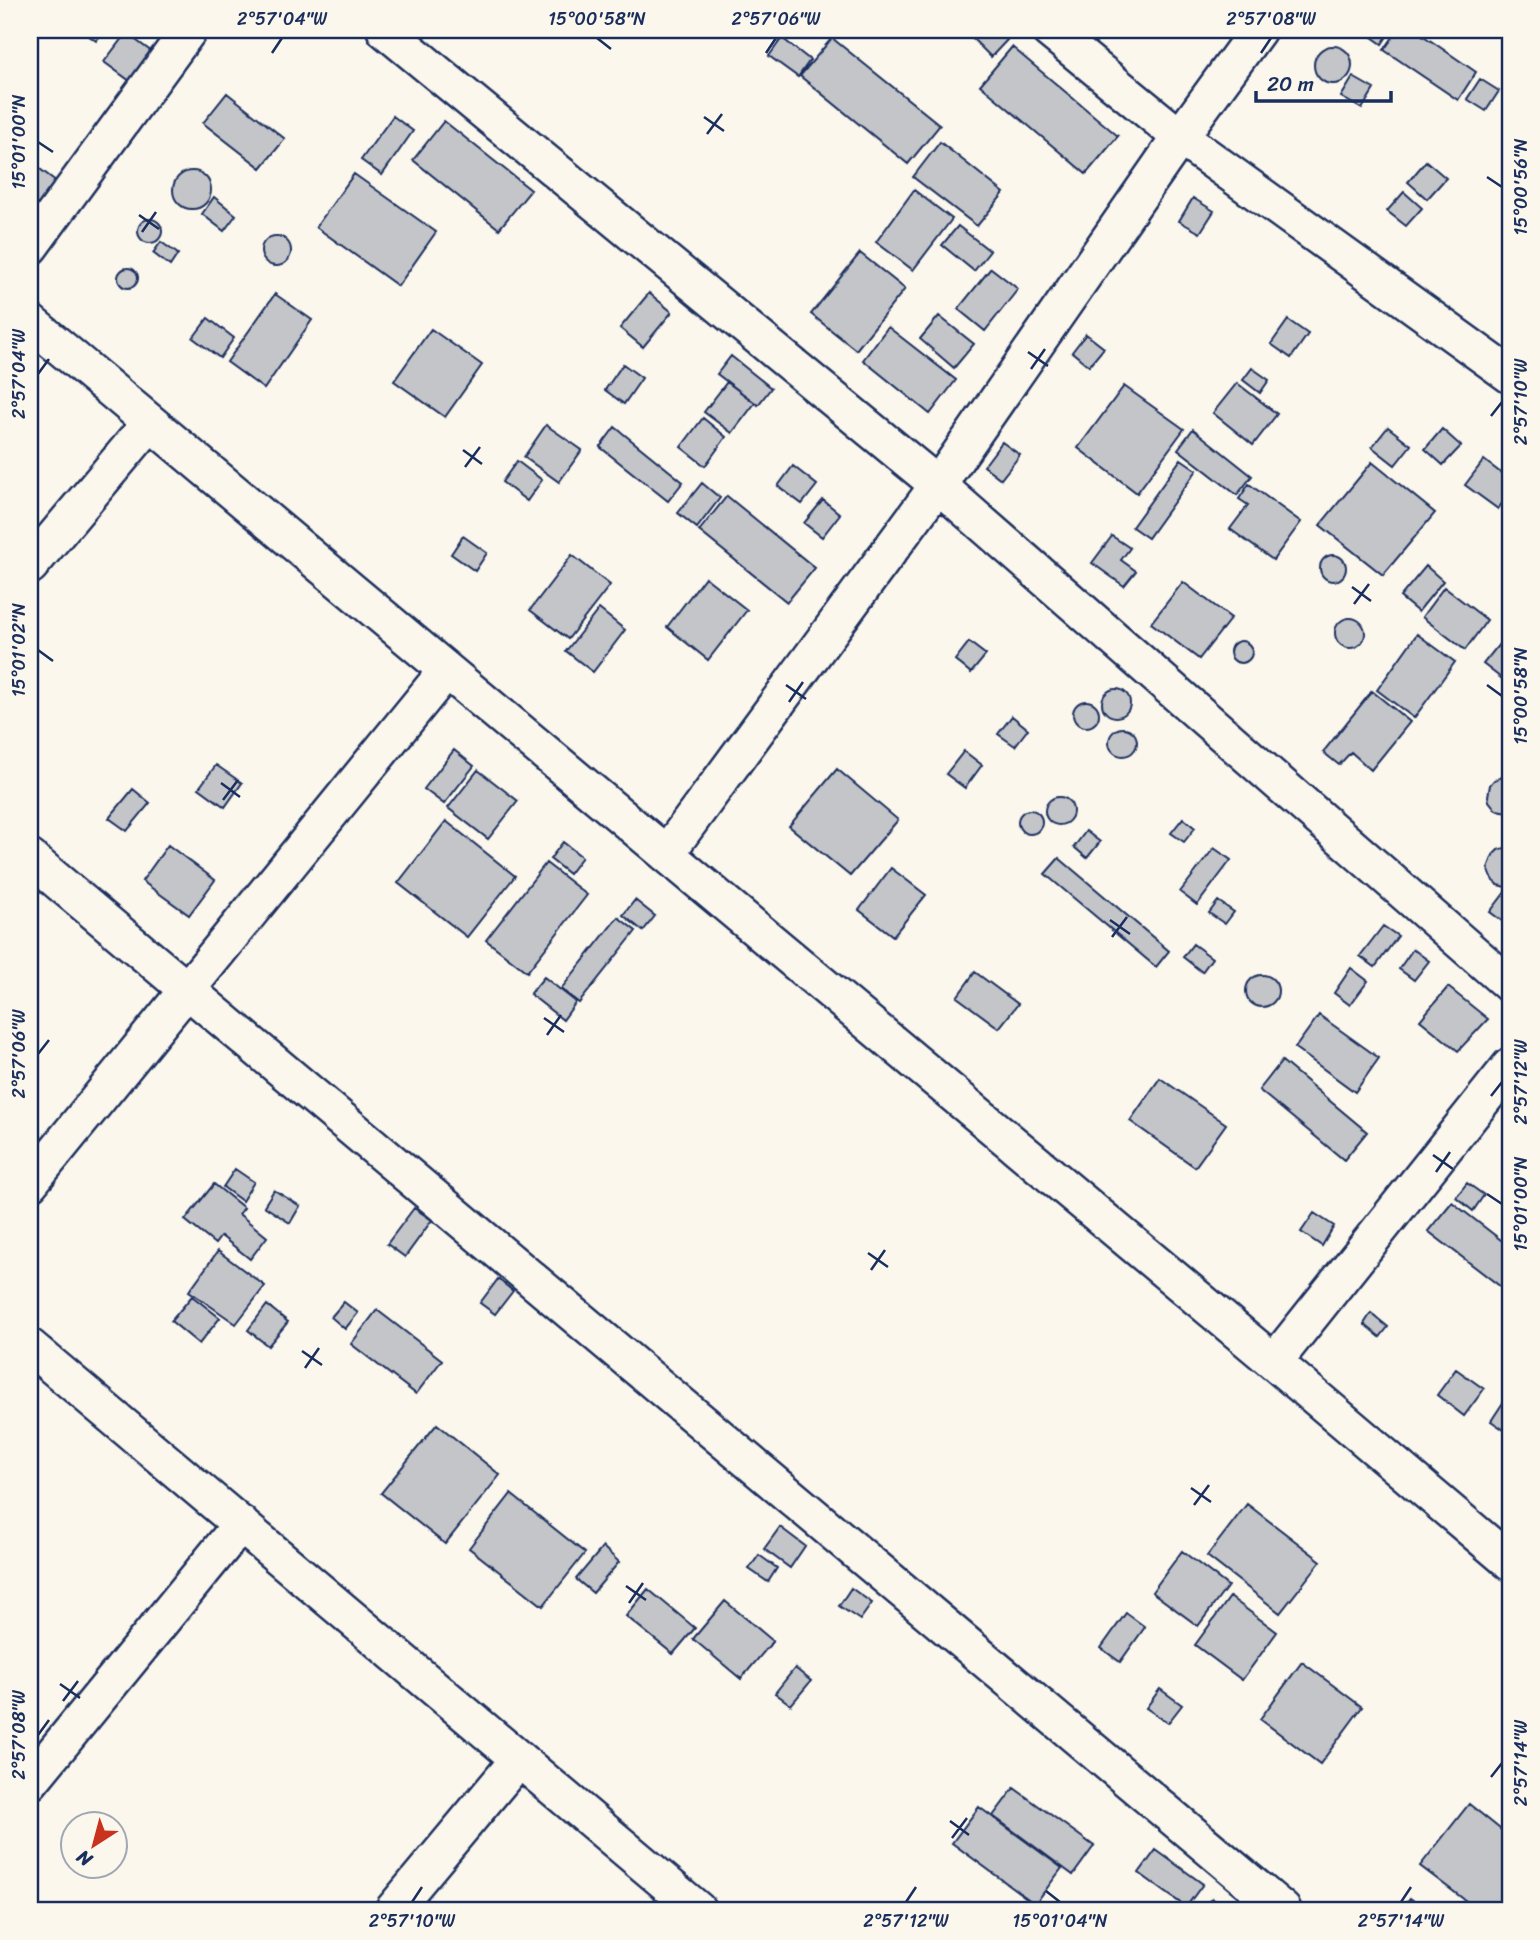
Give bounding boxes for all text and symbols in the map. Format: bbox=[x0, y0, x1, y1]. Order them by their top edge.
text: 2°57'04"W bbox=[237, 3, 328, 35]
text: 15°00'58"N bbox=[548, 3, 646, 35]
text: 2°57'06"W bbox=[731, 3, 822, 35]
text: 2°57'08"W bbox=[1226, 3, 1317, 35]
scale bar bbox=[1256, 60, 1391, 104]
text: 20 m bbox=[1267, 65, 1314, 103]
text: 15°01'00"N bbox=[3, 94, 35, 189]
text: 15°00'56"N bbox=[1505, 138, 1537, 236]
text: 2°57'04"W bbox=[3, 328, 35, 419]
text: 2°57'10"W bbox=[1505, 358, 1537, 445]
text: 15°01'02"N bbox=[3, 603, 35, 697]
text: 15°00'58"N bbox=[1505, 647, 1537, 745]
text: 2°57'06"W bbox=[3, 1008, 35, 1099]
text: 2°57'12"W bbox=[1505, 1038, 1537, 1125]
text: 15°01'00"N bbox=[1505, 1156, 1537, 1251]
text: 2°57'08"W bbox=[3, 1689, 35, 1780]
text: 2°57'14"W bbox=[1505, 1719, 1537, 1806]
north arrow bbox=[60, 1811, 130, 1881]
text: N bbox=[69, 1841, 100, 1876]
text: 2°57'10"W bbox=[369, 1905, 456, 1937]
text: 2°57'12"W bbox=[863, 1905, 950, 1937]
text: 15°01'04"N bbox=[1013, 1905, 1108, 1937]
text: 2°57'14"W bbox=[1358, 1905, 1445, 1937]

